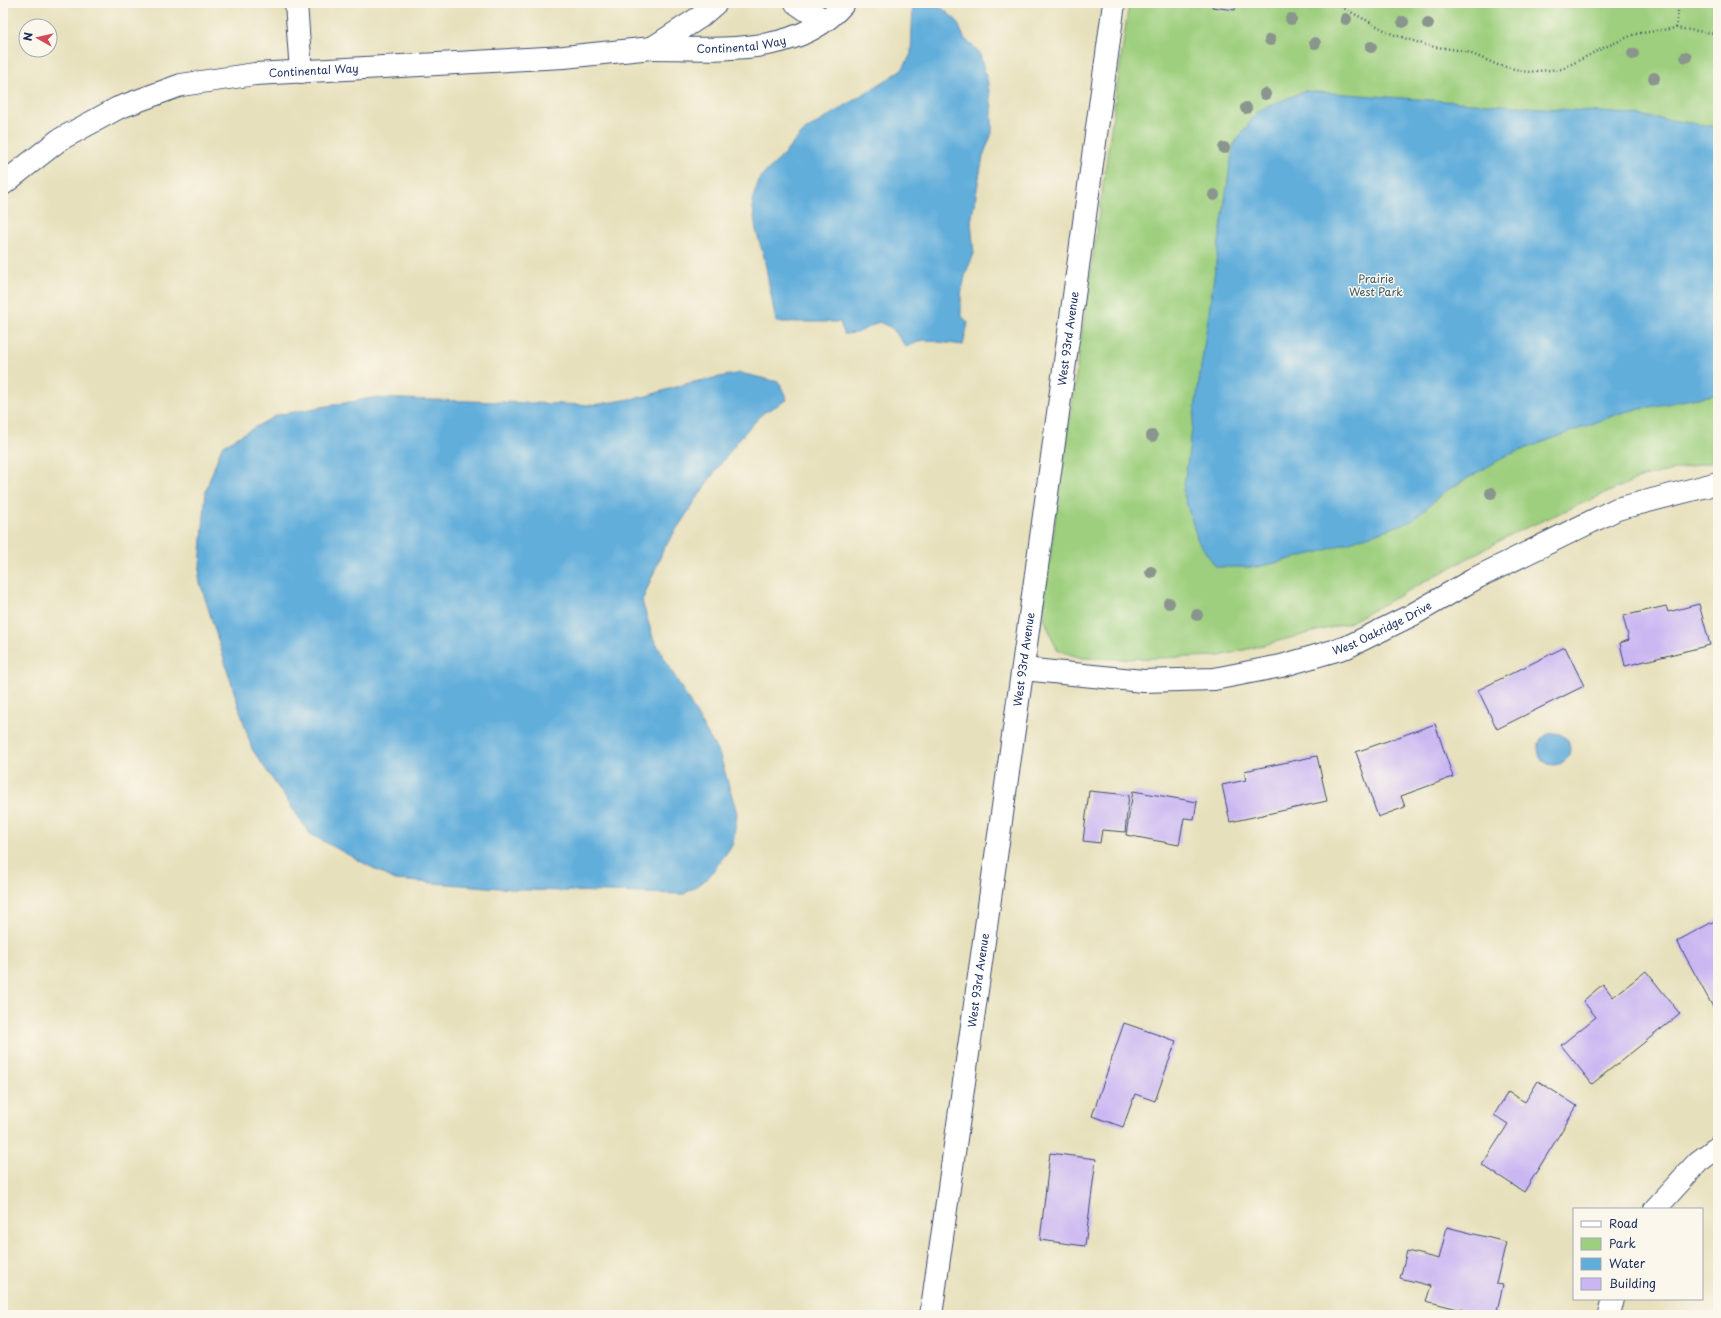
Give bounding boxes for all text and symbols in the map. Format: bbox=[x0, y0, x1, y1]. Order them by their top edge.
north arrow bbox=[18, 18, 58, 58]
text: N bbox=[19, 31, 37, 42]
street label: Continental Way bbox=[697, 31, 788, 57]
street label: Continental Way bbox=[268, 59, 359, 81]
park label: Prairie West Park bbox=[1349, 270, 1403, 300]
street label: West 93rd Avenue bbox=[1053, 290, 1083, 387]
street label: West Oakridge Drive bbox=[1330, 596, 1435, 659]
street label: West 93rd Avenue bbox=[1008, 611, 1038, 708]
street label: West 93rd Avenue bbox=[963, 932, 993, 1028]
legend bbox=[1573, 1208, 1703, 1300]
text: Road bbox=[1609, 1214, 1638, 1232]
text: Park bbox=[1609, 1234, 1636, 1252]
text: Water bbox=[1609, 1254, 1646, 1272]
text: Building bbox=[1609, 1274, 1656, 1292]

